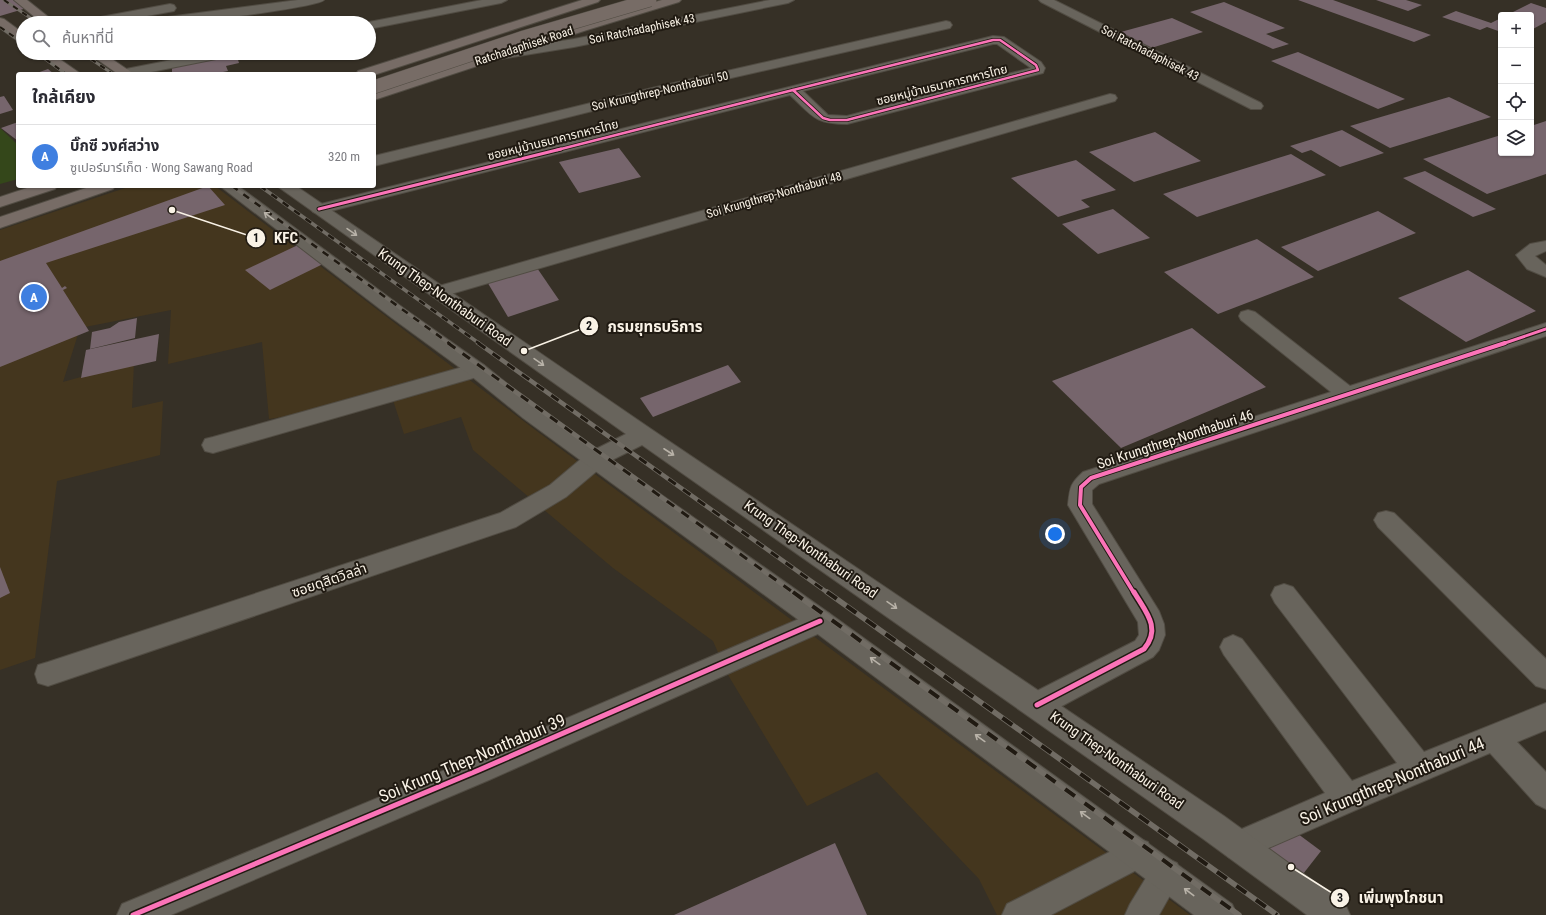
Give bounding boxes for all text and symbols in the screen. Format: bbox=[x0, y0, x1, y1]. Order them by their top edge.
street label: Soi Ratchadaphisek 43 bbox=[588, 11, 696, 47]
map controls bbox=[1498, 12, 1534, 156]
button: + bbox=[1498, 12, 1534, 48]
search box bbox=[16, 16, 376, 60]
street label: Soi Ratchadaphisek 43 bbox=[1099, 22, 1201, 84]
street label: Ratchadaphisek Road bbox=[473, 24, 575, 68]
icon: search bbox=[30, 27, 52, 49]
text: ค้นหาที่นี่ bbox=[62, 29, 114, 47]
button: − bbox=[1498, 48, 1534, 84]
street label: ซอยหมู่บ้านธนาคารทหารไทย bbox=[875, 62, 1009, 108]
street label: Soi Krungthrep-Nonthaburi 50 bbox=[590, 68, 730, 114]
button: locate bbox=[1498, 84, 1534, 120]
text: ใกล้เคียง bbox=[32, 87, 95, 107]
street label: ซอยหมู่บ้านธนาคารทหารไทย bbox=[486, 117, 620, 163]
button: layers bbox=[1498, 120, 1534, 156]
text: บิ๊กซี วงศ์สว่าง bbox=[70, 137, 159, 155]
text: A bbox=[41, 149, 49, 164]
text: 320 m bbox=[328, 149, 360, 164]
text: ซูเปอร์มาร์เก็ต · Wong Sawang Road bbox=[70, 160, 253, 175]
street label: Soi Krungthrep-Nonthaburi 48 bbox=[705, 169, 843, 221]
one-way arrow bbox=[264, 212, 275, 220]
callout: KFC bbox=[246, 224, 306, 251]
one-way arrow bbox=[346, 228, 357, 236]
text: KFC bbox=[274, 229, 298, 247]
text: 1 bbox=[253, 231, 259, 245]
street label: Krung Thep-Nonthaburi Road bbox=[375, 245, 515, 349]
pin: A bbox=[21, 282, 47, 312]
callout: กรมยุทธบริการ bbox=[579, 313, 711, 340]
text: กรมยุทธบริการ bbox=[607, 318, 703, 336]
text: 2 bbox=[586, 319, 592, 333]
one-way arrow bbox=[534, 358, 545, 366]
street label: Soi Krungthrep-Nonthaburi 46 bbox=[1095, 406, 1255, 472]
one-way arrow bbox=[663, 448, 674, 456]
street label: Krung Thep-Nonthaburi Road bbox=[741, 497, 881, 601]
your location bbox=[1045, 524, 1065, 544]
street label: ซอยดุสิตวิลล่า bbox=[289, 560, 369, 601]
one-way arrow bbox=[886, 601, 897, 609]
one-way arrow bbox=[870, 657, 881, 665]
street label: Krung Thep-Nonthaburi Road bbox=[1047, 708, 1187, 812]
street label: Soi Krung Thep-Nonthaburi 39 bbox=[376, 710, 568, 806]
street label: Soi Krungthrep-Nonthaburi 44 bbox=[1297, 733, 1487, 829]
one-way arrow bbox=[975, 734, 986, 742]
one-way arrow bbox=[1079, 811, 1090, 819]
callout: เพิ่มพุงโภชนา bbox=[1330, 885, 1451, 912]
one-way arrow bbox=[1184, 888, 1195, 896]
text: เพิ่มพุงโภชนา bbox=[1359, 888, 1443, 907]
text: 3 bbox=[1337, 891, 1343, 905]

